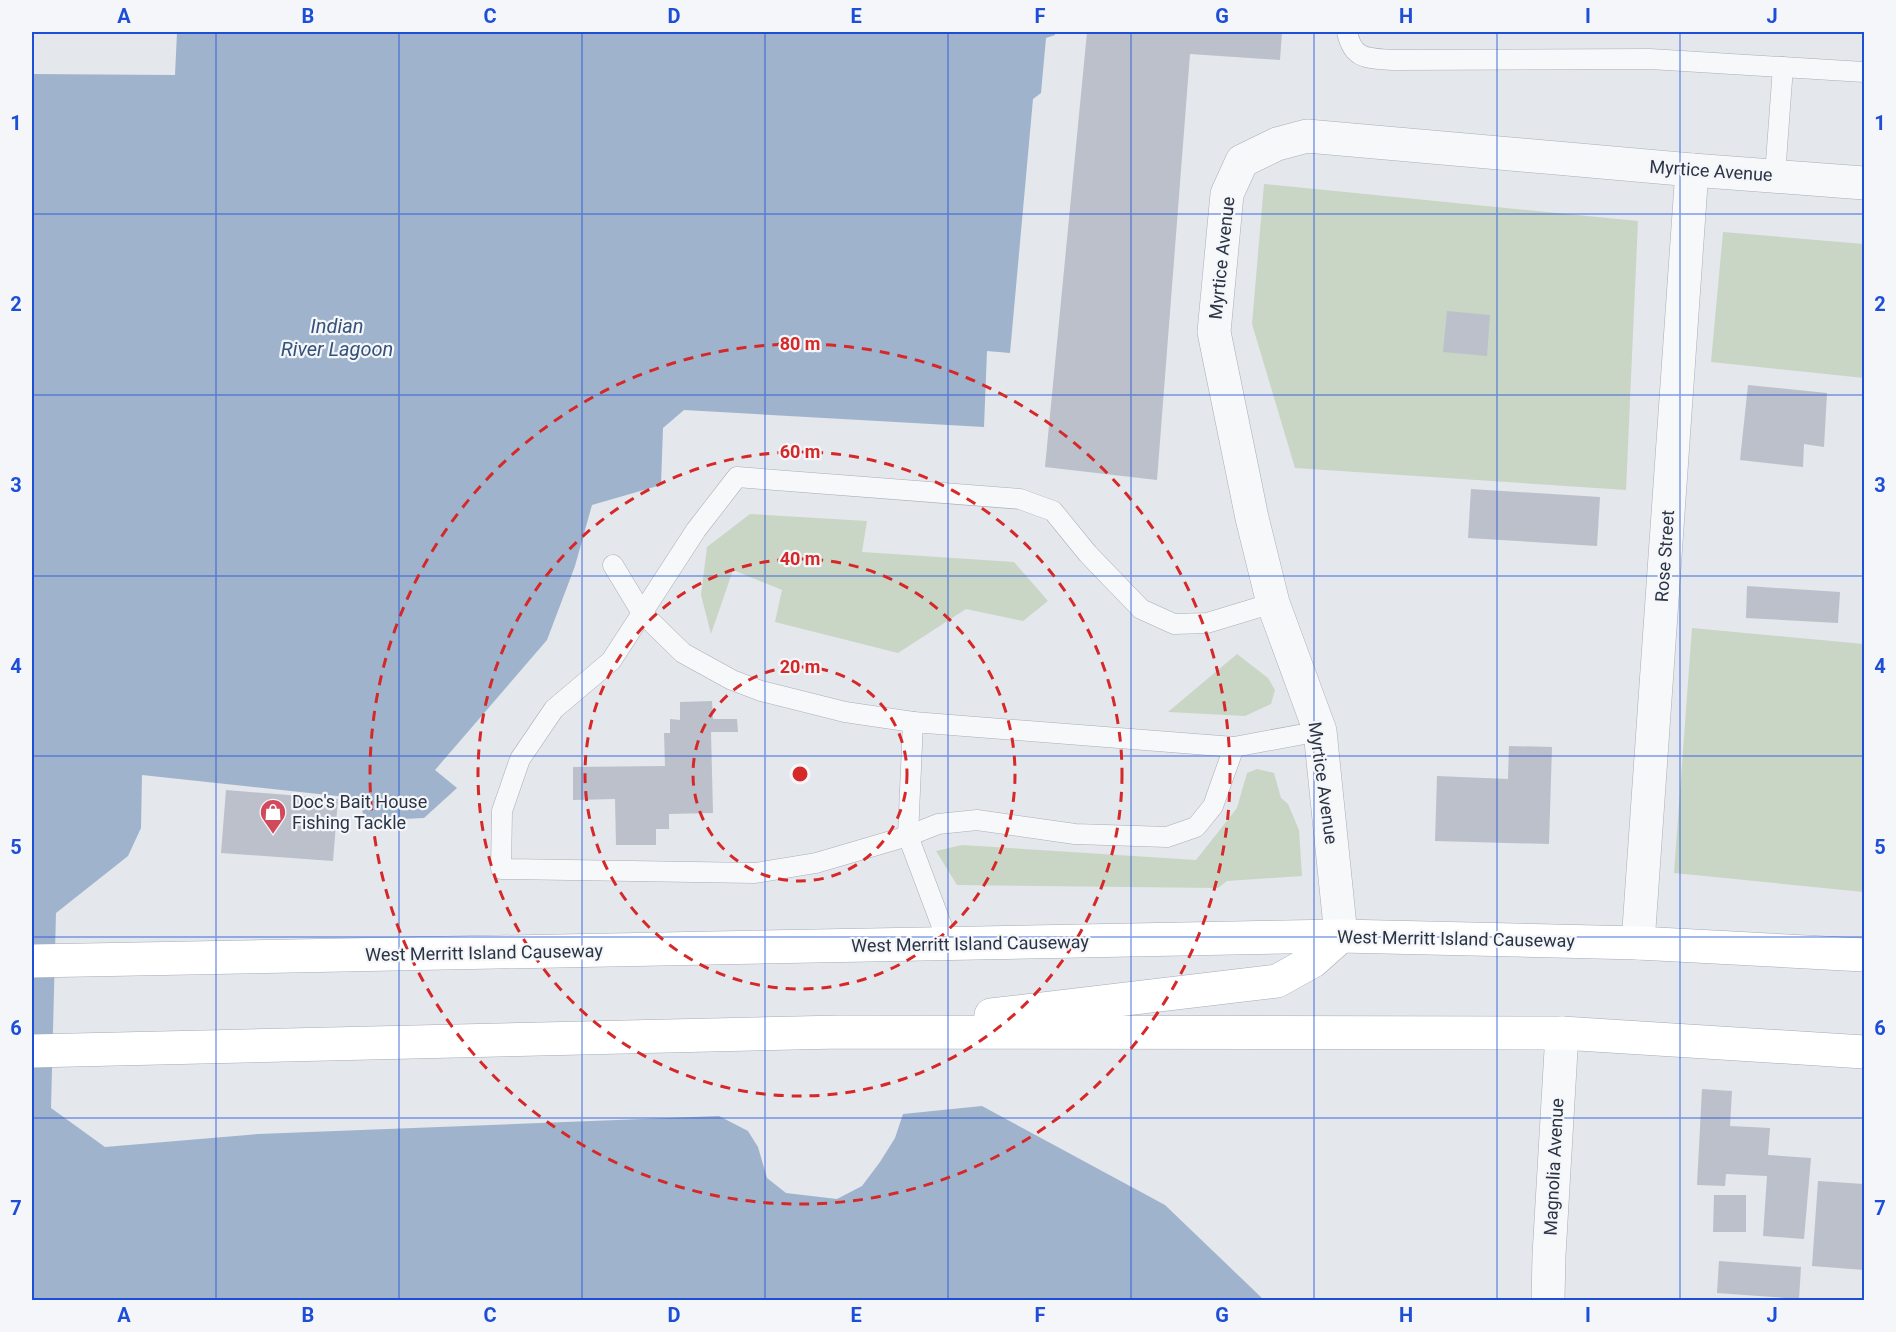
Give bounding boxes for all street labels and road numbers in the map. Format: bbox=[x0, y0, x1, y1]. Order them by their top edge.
street label: Myrtice Avenue bbox=[1649, 156, 1773, 185]
street label: Myrtice Avenue bbox=[1205, 196, 1238, 320]
street label: Rose Street bbox=[1651, 509, 1678, 603]
street label: Myrtice Avenue bbox=[1305, 720, 1342, 845]
street label: West Merritt Island Causeway bbox=[1337, 926, 1576, 951]
street label: West Merritt Island Causeway bbox=[851, 931, 1090, 956]
street label: West Merritt Island Causeway bbox=[365, 940, 604, 965]
street label: Magnolia Avenue bbox=[1539, 1098, 1568, 1236]

